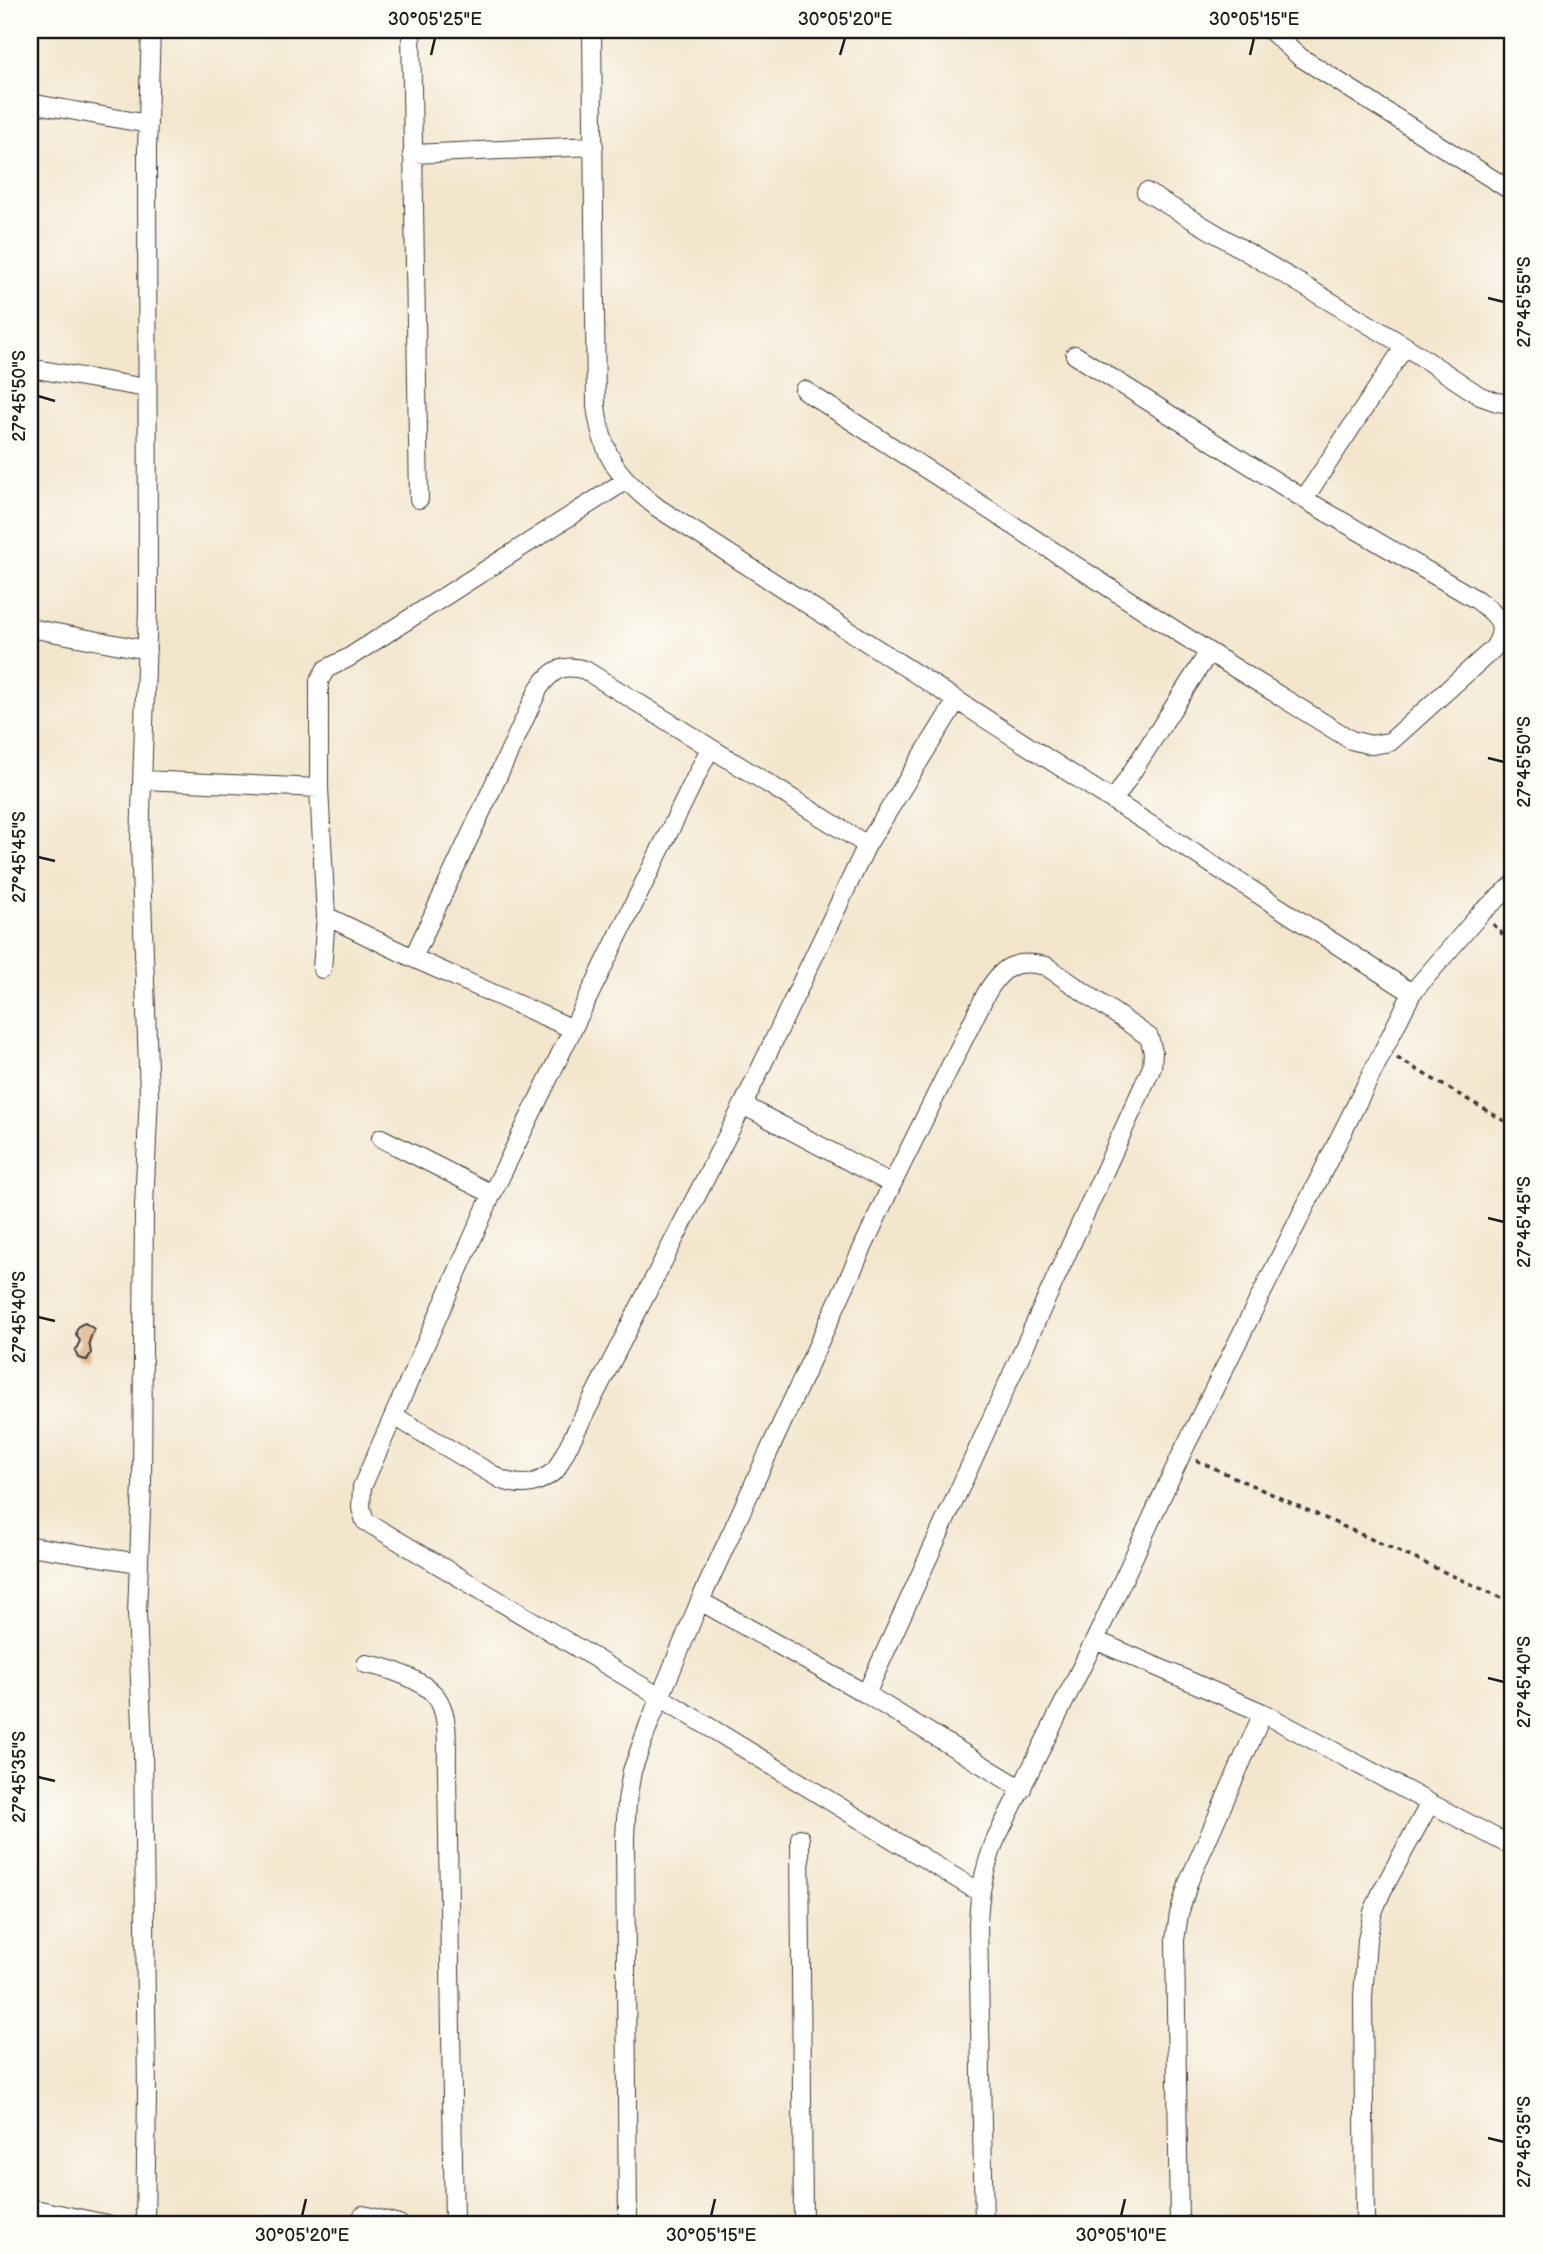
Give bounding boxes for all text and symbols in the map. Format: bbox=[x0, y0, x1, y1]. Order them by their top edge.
text: 30°05'25"E bbox=[388, 9, 482, 30]
text: 30°05'20"E bbox=[798, 9, 892, 30]
text: 30°05'15"E bbox=[1209, 9, 1300, 30]
text: 27°45'55"S bbox=[1514, 256, 1535, 348]
text: 27°45'50"S bbox=[9, 350, 30, 442]
text: 27°45'50"S bbox=[1514, 716, 1535, 808]
text: 27°45'45"S bbox=[9, 811, 30, 903]
text: 27°45'45"S bbox=[1514, 1176, 1535, 1268]
text: 27°45'40"S bbox=[9, 1271, 30, 1363]
text: 27°45'40"S bbox=[1514, 1636, 1535, 1728]
text: 27°45'35"S bbox=[9, 1731, 30, 1823]
text: 27°45'35"S bbox=[1514, 2096, 1535, 2188]
text: 30°05'20"E bbox=[255, 2225, 349, 2246]
text: 30°05'15"E bbox=[666, 2225, 757, 2246]
text: 30°05'10"E bbox=[1075, 2225, 1167, 2246]

